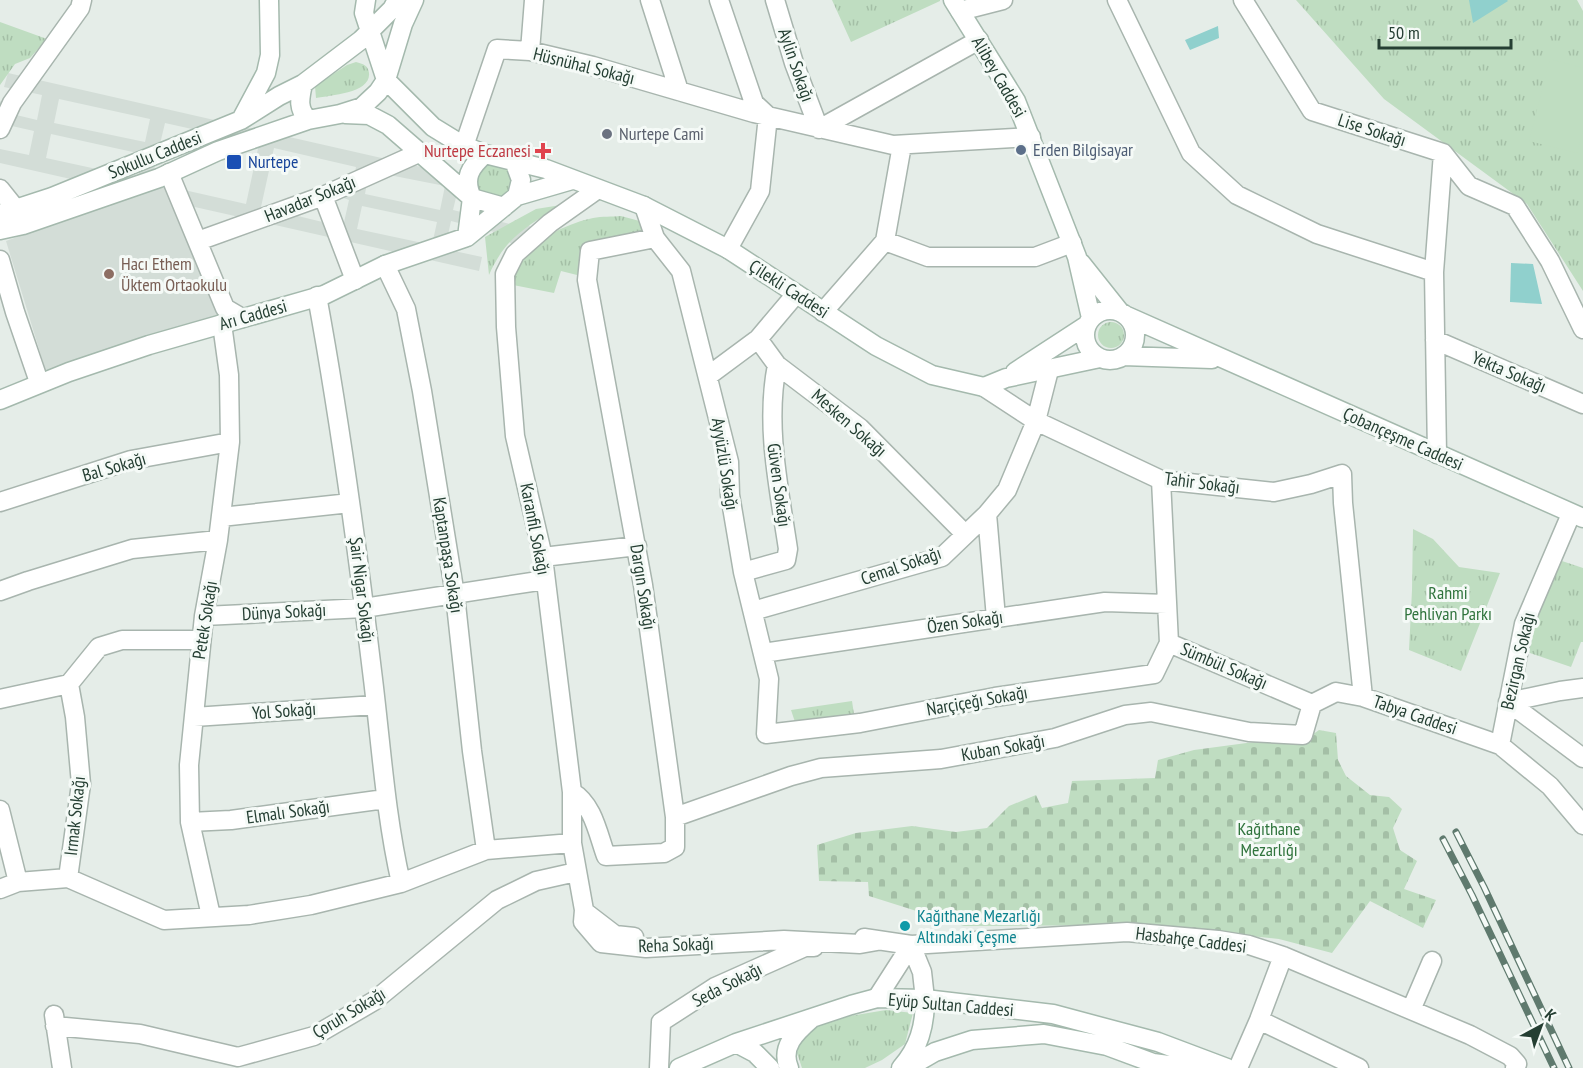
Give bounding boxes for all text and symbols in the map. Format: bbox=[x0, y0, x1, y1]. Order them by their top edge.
scale bar bbox=[1379, 12, 1511, 50]
text: 50 m bbox=[1388, 21, 1420, 44]
street label: Aylin Sokağı bbox=[773, 25, 820, 104]
street label: Alibey Caddesi bbox=[967, 32, 1032, 121]
street label: Hüsnühal Sokağı bbox=[531, 42, 637, 89]
street label: Lise Sokağı bbox=[1335, 108, 1409, 151]
place label: Nurtepe Cami bbox=[619, 122, 704, 145]
street label: Sokullu Caddesi bbox=[105, 125, 205, 184]
marker: Nurtepe Cami bbox=[600, 127, 614, 141]
place label: Erden Bilgisayar bbox=[1033, 138, 1133, 161]
place label: Nurtepe Eczanesi bbox=[424, 139, 531, 162]
marker: Erden Bilgisayar bbox=[1014, 143, 1028, 157]
marker: Nurtepe Eczanesi bbox=[536, 144, 550, 158]
place label: Nurtepe bbox=[248, 150, 298, 173]
marker: Nurtepe bbox=[225, 153, 243, 171]
street label: Havadar Sokağı bbox=[261, 170, 359, 227]
place label: Hacı Ethem Üktem Ortaokulu bbox=[121, 252, 227, 296]
street label: Çilekli Caddesi bbox=[745, 254, 834, 323]
marker: Hacı Ethem Üktem Ortaokulu bbox=[102, 267, 116, 281]
street label: Arı Caddesi bbox=[216, 294, 289, 335]
street label: Yekta Sokağı bbox=[1469, 346, 1550, 397]
street label: Mesken Sokağı bbox=[807, 384, 892, 462]
street label: Çobançeşme Caddesi bbox=[1339, 402, 1467, 475]
street label: Ayyüzlü Sokağı bbox=[707, 416, 744, 512]
street label: Güven Sokağı bbox=[762, 442, 797, 528]
street label: Bal Sokağı bbox=[79, 447, 148, 487]
street label: Tahir Sokağı bbox=[1163, 466, 1241, 499]
street label: Karanfil Sokağı bbox=[515, 481, 556, 577]
street label: Kaptanpaşa Sokağı bbox=[428, 495, 469, 615]
street label: Şair Nigar Sokağı bbox=[345, 536, 380, 644]
street label: Cemal Sokağı bbox=[858, 541, 944, 590]
street label: Dargın Sokağı bbox=[625, 542, 662, 631]
street label: Petek Sokağı bbox=[187, 579, 222, 661]
park label: Rahmi Pehlivan Parkı bbox=[1404, 581, 1492, 625]
street label: Dünya Sokağı bbox=[241, 598, 327, 625]
street label: Özen Sokağı bbox=[926, 605, 1004, 638]
street label: Bezirgan Sokağı bbox=[1495, 610, 1540, 712]
street label: Sümbül Sokağı bbox=[1177, 637, 1271, 694]
street label: Narçiçeğı Sokağı bbox=[925, 680, 1029, 721]
street label: Tabya Caddesi bbox=[1370, 689, 1460, 740]
street label: Yol Sokağı bbox=[251, 697, 317, 724]
street label: Kuban Sokağı bbox=[959, 729, 1046, 766]
street label: Irmak Sokağı bbox=[59, 775, 90, 857]
street label: Elmalı Sokağı bbox=[245, 794, 331, 829]
park label: Kağıthane Mezarlığı bbox=[1238, 817, 1300, 861]
place label: Kağıthane Mezarlığı Altındaki Çeşme bbox=[917, 904, 1041, 948]
marker: Kağıthane Mezarlığı Altındaki Çeşme bbox=[898, 919, 912, 933]
street label: Hasbahçe Caddesi bbox=[1134, 921, 1248, 958]
street label: Reha Sokağı bbox=[638, 932, 714, 957]
street label: Seda Sokağı bbox=[688, 957, 766, 1012]
street label: Çoruh Sokağı bbox=[308, 982, 390, 1043]
street label: Eyüp Sultan Caddesi bbox=[887, 988, 1015, 1021]
north arrow bbox=[1511, 996, 1571, 1056]
text: K bbox=[1541, 1004, 1561, 1025]

